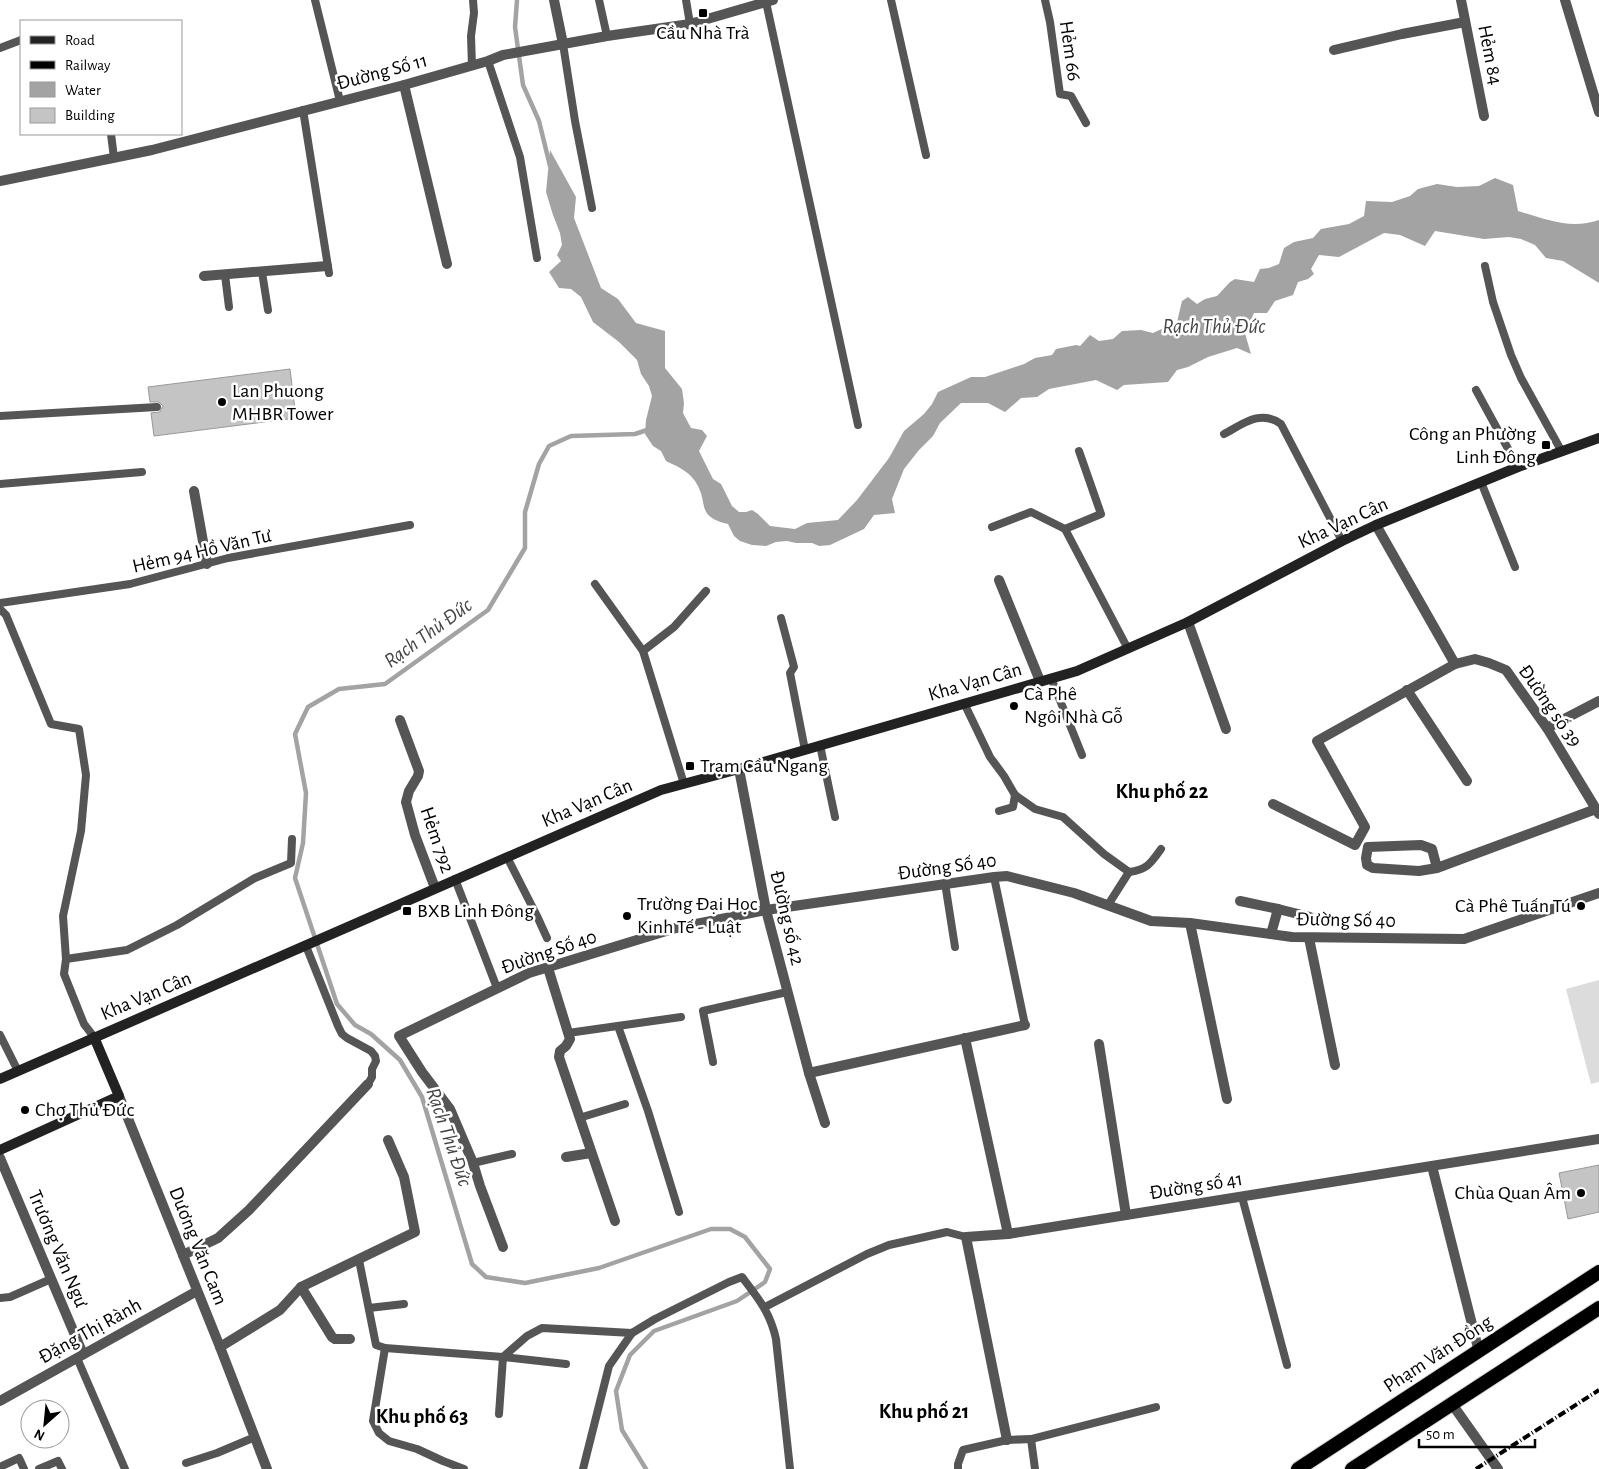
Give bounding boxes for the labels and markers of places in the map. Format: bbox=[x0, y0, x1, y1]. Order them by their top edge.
marker: Cầu Nhà Trà bbox=[697, 7, 709, 19]
place label: Cầu Nhà Trà bbox=[656, 23, 750, 43]
place label: Lan Phuong MHBR Tower bbox=[232, 381, 334, 424]
marker: Lan Phuong MHBR Tower bbox=[216, 396, 228, 408]
place label: Công an Phường Linh Đông bbox=[1409, 424, 1536, 467]
marker: Công an Phường Linh Đông bbox=[1540, 439, 1552, 451]
place label: Cà Phê Ngôi Nhà Gỗ bbox=[1024, 684, 1123, 727]
marker: Cà Phê Ngôi Nhà Gỗ bbox=[1008, 700, 1020, 712]
place label: Trạm Cầu Ngang bbox=[700, 756, 828, 776]
marker: Trạm Cầu Ngang bbox=[684, 760, 696, 772]
place label: Trường Đại Học Kinh Tế - Luật bbox=[637, 894, 758, 937]
place label: Cà Phê Tuấn Tú bbox=[1455, 896, 1571, 916]
marker: Cà Phê Tuấn Tú bbox=[1575, 900, 1587, 912]
place label: BXB Linh Đông bbox=[417, 901, 534, 921]
marker: BXB Linh Đông bbox=[401, 905, 413, 917]
marker: Trường Đại Học Kinh Tế - Luật bbox=[621, 910, 633, 922]
place label: Chợ Thủ Đức bbox=[35, 1100, 134, 1120]
marker: Chợ Thủ Đức bbox=[19, 1104, 31, 1116]
place label: Chùa Quan Âm bbox=[1454, 1182, 1571, 1203]
marker: Chùa Quan Âm bbox=[1575, 1187, 1587, 1199]

